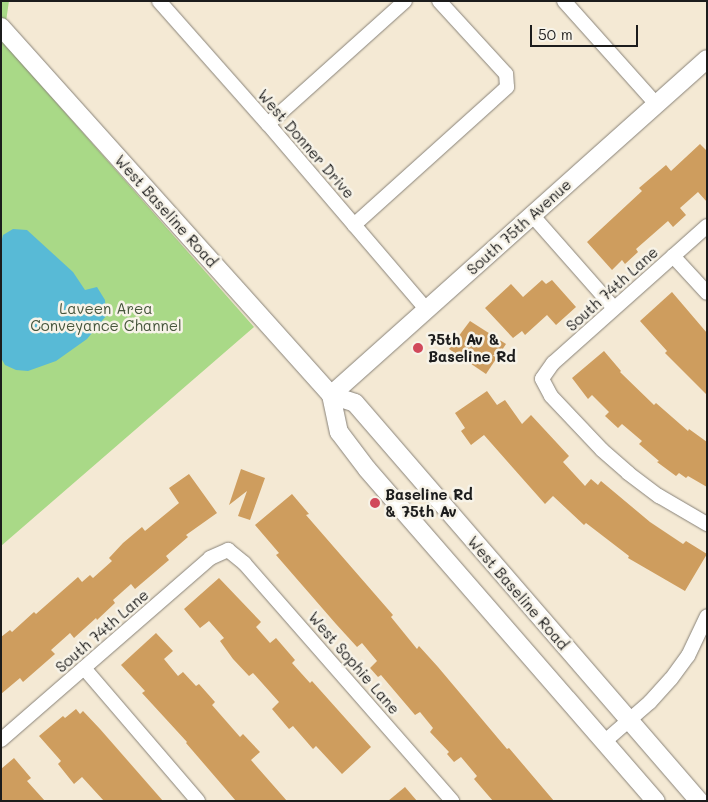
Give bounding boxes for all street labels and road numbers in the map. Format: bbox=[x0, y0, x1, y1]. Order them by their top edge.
street label: West Donner Drive bbox=[254, 86, 358, 202]
street label: West Baseline Road bbox=[111, 151, 221, 271]
street label: South 75th Avenue bbox=[463, 175, 575, 279]
street label: South 74th Lane bbox=[562, 243, 662, 335]
street label: West Baseline Road bbox=[464, 533, 572, 653]
street label: South 74th Lane bbox=[52, 586, 152, 676]
street label: West Sophie Lane bbox=[305, 608, 403, 718]

